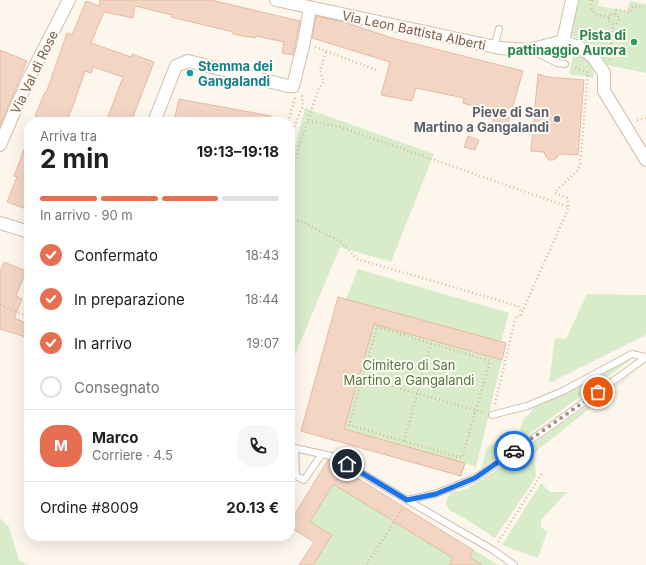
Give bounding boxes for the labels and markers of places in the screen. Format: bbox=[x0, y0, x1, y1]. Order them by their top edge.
place label: Pista di pattinaggio Aurora bbox=[507, 27, 626, 58]
marker: Pista di pattinaggio Aurora bbox=[629, 37, 639, 47]
place label: Stemma dei Gangalandi bbox=[198, 58, 273, 89]
marker: Stemma dei Gangalandi bbox=[185, 68, 195, 78]
place label: Pieve di San Martino a Gangalandi bbox=[414, 104, 549, 135]
marker: Pieve di San Martino a Gangalandi bbox=[552, 114, 562, 124]
pin bbox=[581, 375, 615, 409]
pin bbox=[330, 447, 364, 481]

